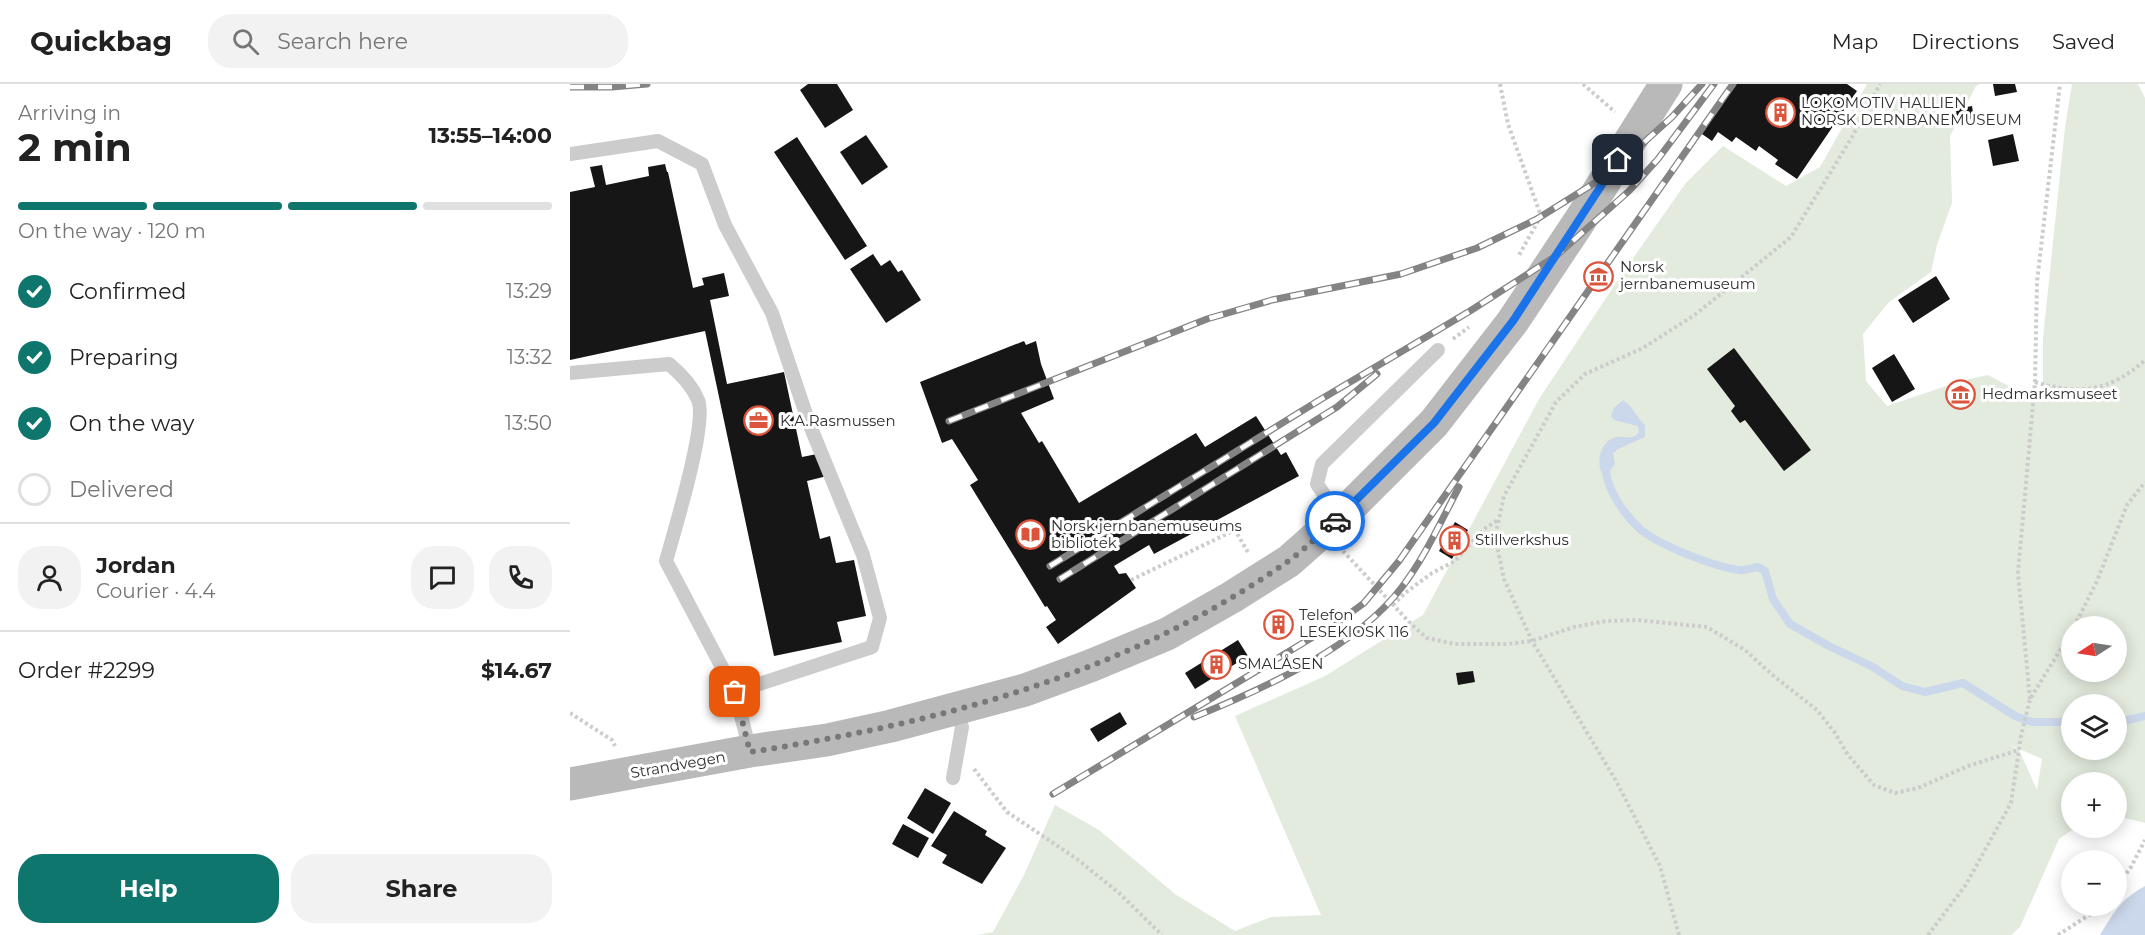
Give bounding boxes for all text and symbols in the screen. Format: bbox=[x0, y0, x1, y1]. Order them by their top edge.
search box bbox=[208, 14, 628, 68]
text: Quickbag bbox=[30, 24, 172, 58]
icon: search bbox=[229, 25, 262, 58]
text: Search here bbox=[277, 28, 408, 55]
text: Map bbox=[1832, 29, 1878, 54]
text: Directions bbox=[1911, 29, 2019, 54]
text: Saved bbox=[2052, 29, 2115, 54]
place label: LOKOMOTIV HALLIEN NORSK DERNBANEMUSEUM bbox=[1801, 93, 2022, 129]
building icon: LOKOMOTIV HALLIEN NORSK DERNBANEMUSEUM bbox=[1764, 96, 1796, 128]
text: Arriving in bbox=[18, 101, 121, 125]
text: 13:55–14:00 bbox=[428, 122, 552, 149]
text: 2 min bbox=[18, 123, 132, 171]
pin bbox=[1592, 134, 1643, 185]
icon: home bbox=[1601, 143, 1634, 176]
text: On the way · 120 m bbox=[18, 219, 206, 243]
place label: Norsk jernbanemuseum bbox=[1618, 257, 1756, 293]
museum icon: Norsk jernbanemuseum bbox=[1583, 260, 1615, 292]
icon: check bbox=[18, 275, 51, 308]
text: Confirmed bbox=[69, 278, 186, 305]
text: 13:29 bbox=[506, 279, 552, 303]
icon: check bbox=[18, 341, 51, 374]
text: Preparing bbox=[69, 344, 178, 371]
text: 13:32 bbox=[507, 345, 552, 369]
museum icon: Hedmarksmuseet bbox=[1945, 378, 1977, 410]
place label: Hedmarksmuseet bbox=[1982, 384, 2118, 403]
office icon: K.A.Rasmussen bbox=[743, 405, 775, 437]
icon: check bbox=[18, 407, 51, 440]
text: On the way bbox=[69, 410, 194, 437]
text: 13:50 bbox=[505, 411, 552, 435]
place label: K.A.Rasmussen bbox=[780, 411, 896, 430]
text: Delivered bbox=[69, 476, 174, 503]
courier bbox=[1305, 491, 1365, 551]
icon: car bbox=[1319, 505, 1352, 538]
place label: Norsk jernbanemuseums bibliotek bbox=[1051, 516, 1242, 552]
library icon: Norsk jernbanemuseums bibliotek bbox=[1014, 519, 1046, 551]
building icon: Stillverkshus bbox=[1438, 524, 1470, 556]
place label: Stillverkshus bbox=[1475, 530, 1569, 549]
button: person bbox=[18, 546, 81, 609]
button: chat bbox=[411, 546, 474, 609]
button: phone bbox=[489, 546, 552, 609]
text: Jordan bbox=[96, 552, 176, 579]
text: Courier · 4.4 bbox=[96, 579, 215, 603]
place label: Telefon LESEKIOSK 116 bbox=[1299, 605, 1409, 641]
building icon: Telefon LESEKIOSK 116 bbox=[1262, 608, 1294, 640]
north arrow bbox=[2061, 616, 2127, 682]
map controls bbox=[2061, 616, 2127, 916]
building icon: SMALÅSEN bbox=[1201, 648, 1233, 680]
place label: SMALÅSEN bbox=[1238, 654, 1323, 673]
text: Order #2299 bbox=[18, 657, 155, 684]
text: $14.67 bbox=[481, 657, 552, 684]
pin bbox=[709, 666, 760, 717]
icon: bag bbox=[718, 675, 751, 708]
button: layers bbox=[2061, 694, 2127, 760]
street label: Strandvegen bbox=[629, 747, 727, 782]
button: + bbox=[2061, 772, 2127, 838]
button: − bbox=[2061, 850, 2127, 916]
button: Help bbox=[18, 854, 279, 923]
button: Share bbox=[291, 854, 552, 923]

